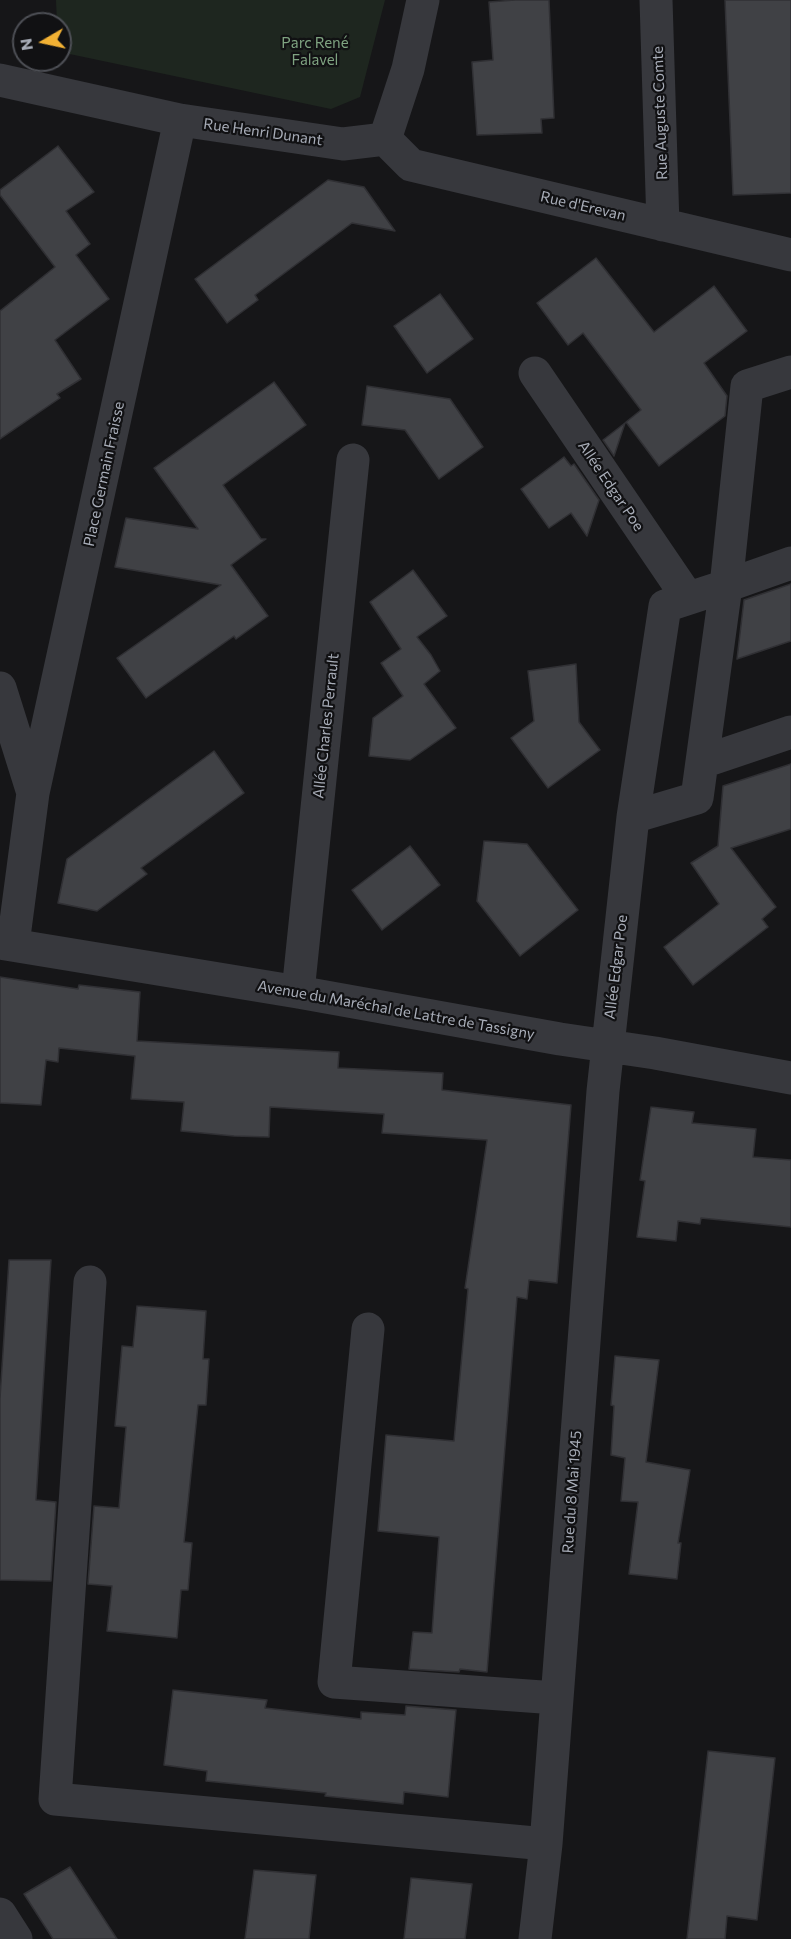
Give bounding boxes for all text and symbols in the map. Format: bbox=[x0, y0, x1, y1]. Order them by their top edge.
north arrow bbox=[12, 12, 72, 72]
park label: Parc René Falavel bbox=[281, 34, 349, 69]
text: N bbox=[15, 37, 36, 52]
street label: Rue Auguste Comte bbox=[649, 46, 671, 180]
street label: Rue Henri Dunant bbox=[202, 115, 324, 149]
street label: Rue d'Erevan bbox=[539, 187, 627, 225]
street label: Place Germain Fraisse bbox=[80, 400, 128, 548]
street label: Allée Edgar Poe bbox=[574, 437, 648, 535]
street label: Allée Charles Perrault bbox=[309, 653, 343, 799]
street label: Allée Edgar Poe bbox=[601, 914, 631, 1020]
street label: Avenue du Maréchal de Lattre de Tassigny bbox=[256, 977, 536, 1043]
street label: Rue du 8 Mai 1945 bbox=[559, 1430, 585, 1554]

